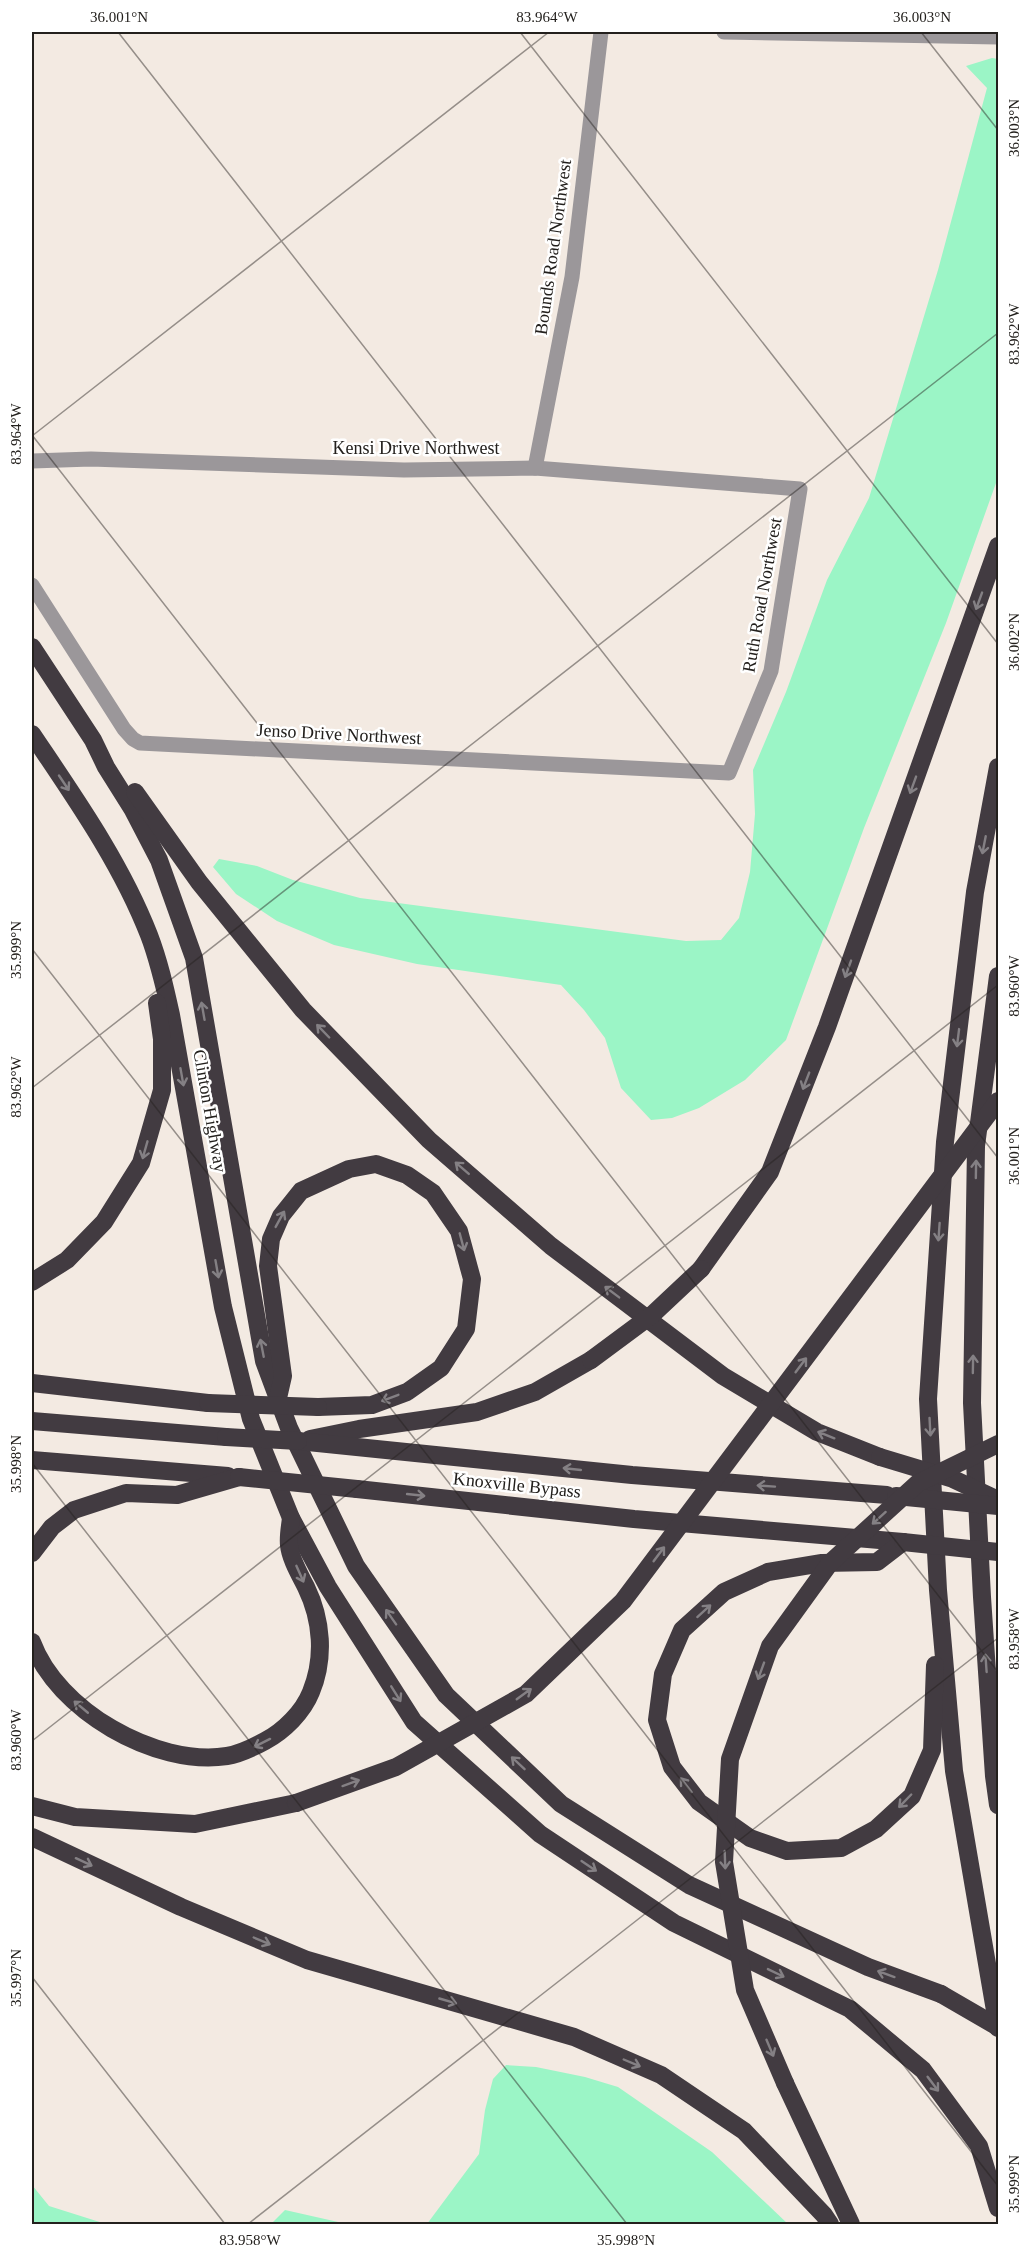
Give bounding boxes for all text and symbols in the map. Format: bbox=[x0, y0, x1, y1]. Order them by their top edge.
text: 36.001°N bbox=[90, 9, 148, 25]
text: 83.964°W bbox=[516, 9, 579, 25]
text: 36.003°N bbox=[893, 9, 951, 25]
text: 36.003°N bbox=[1006, 99, 1022, 157]
street label: Bounds Road Northwest bbox=[531, 158, 575, 336]
text: 83.962°W bbox=[1006, 302, 1022, 365]
text: 83.964°W bbox=[8, 402, 24, 465]
street label: Kensi Drive Northwest bbox=[333, 438, 499, 458]
street label: Ruth Road Northwest bbox=[739, 516, 785, 674]
one-way arrow bbox=[972, 591, 983, 610]
text: 36.002°N bbox=[1006, 613, 1022, 671]
street label: Jenso Drive Northwest bbox=[256, 720, 422, 748]
one-way arrow bbox=[58, 774, 70, 791]
one-way arrow bbox=[907, 775, 918, 794]
one-way arrow bbox=[978, 835, 989, 854]
text: 35.999°N bbox=[8, 921, 24, 979]
text: 83.960°W bbox=[1006, 954, 1022, 1017]
one-way arrow bbox=[842, 959, 853, 978]
one-way arrow bbox=[198, 1002, 209, 1021]
one-way arrow bbox=[316, 1023, 331, 1038]
one-way arrow bbox=[952, 1028, 963, 1048]
street label: Clinton Highway bbox=[189, 1048, 231, 1174]
text: 83.962°W bbox=[8, 1055, 24, 1118]
one-way arrow bbox=[177, 1067, 188, 1087]
one-way arrow bbox=[800, 1072, 811, 1090]
text: 36.001°N bbox=[1006, 1127, 1022, 1185]
one-way arrow bbox=[139, 1140, 150, 1159]
one-way arrow bbox=[970, 1159, 981, 1179]
one-way arrow bbox=[455, 1161, 470, 1175]
one-way arrow bbox=[274, 1211, 286, 1228]
one-way arrow bbox=[933, 1222, 944, 1242]
one-way arrow bbox=[457, 1232, 468, 1251]
one-way arrow bbox=[212, 1259, 223, 1279]
one-way arrow bbox=[604, 1286, 620, 1298]
one-way arrow bbox=[256, 1339, 267, 1358]
one-way arrow bbox=[967, 1354, 979, 1374]
one-way arrow bbox=[794, 1357, 807, 1373]
one-way arrow bbox=[381, 1394, 400, 1405]
one-way arrow bbox=[924, 1416, 935, 1436]
one-way arrow bbox=[817, 1429, 836, 1440]
text: 35.998°N bbox=[8, 1435, 24, 1493]
one-way arrow bbox=[563, 1463, 582, 1474]
street label: Knoxville Bypass bbox=[452, 1468, 582, 1502]
one-way arrow bbox=[757, 1480, 777, 1491]
one-way arrow bbox=[405, 1490, 425, 1501]
one-way arrow bbox=[872, 1511, 887, 1525]
one-way arrow bbox=[652, 1547, 665, 1563]
one-way arrow bbox=[296, 1565, 307, 1583]
one-way arrow bbox=[696, 1604, 711, 1618]
text: 83.958°W bbox=[1006, 1607, 1022, 1670]
one-way arrow bbox=[385, 1609, 397, 1626]
one-way arrow bbox=[981, 1654, 992, 1674]
one-way arrow bbox=[755, 1661, 766, 1680]
one-way arrow bbox=[390, 1685, 402, 1702]
one-way arrow bbox=[515, 1688, 531, 1700]
one-way arrow bbox=[73, 1700, 89, 1713]
text: 83.960°W bbox=[8, 1708, 24, 1771]
one-way arrow bbox=[253, 1737, 271, 1749]
one-way arrow bbox=[511, 1756, 526, 1771]
one-way arrow bbox=[341, 1777, 360, 1788]
one-way arrow bbox=[679, 1777, 692, 1793]
one-way arrow bbox=[898, 1794, 913, 1809]
one-way arrow bbox=[719, 1850, 730, 1870]
one-way arrow bbox=[75, 1857, 93, 1868]
one-way arrow bbox=[580, 1860, 597, 1872]
one-way arrow bbox=[253, 1936, 271, 1947]
text: 35.997°N bbox=[8, 1949, 24, 2007]
one-way arrow bbox=[767, 1968, 785, 1979]
one-way arrow bbox=[877, 1968, 896, 1979]
one-way arrow bbox=[438, 1996, 457, 2007]
one-way arrow bbox=[765, 2039, 776, 2057]
one-way arrow bbox=[623, 2057, 641, 2069]
one-way arrow bbox=[927, 2076, 940, 2092]
text: 35.999°N bbox=[1006, 2155, 1022, 2213]
text: 83.958°W bbox=[219, 2232, 282, 2248]
text: 35.998°N bbox=[597, 2232, 655, 2248]

